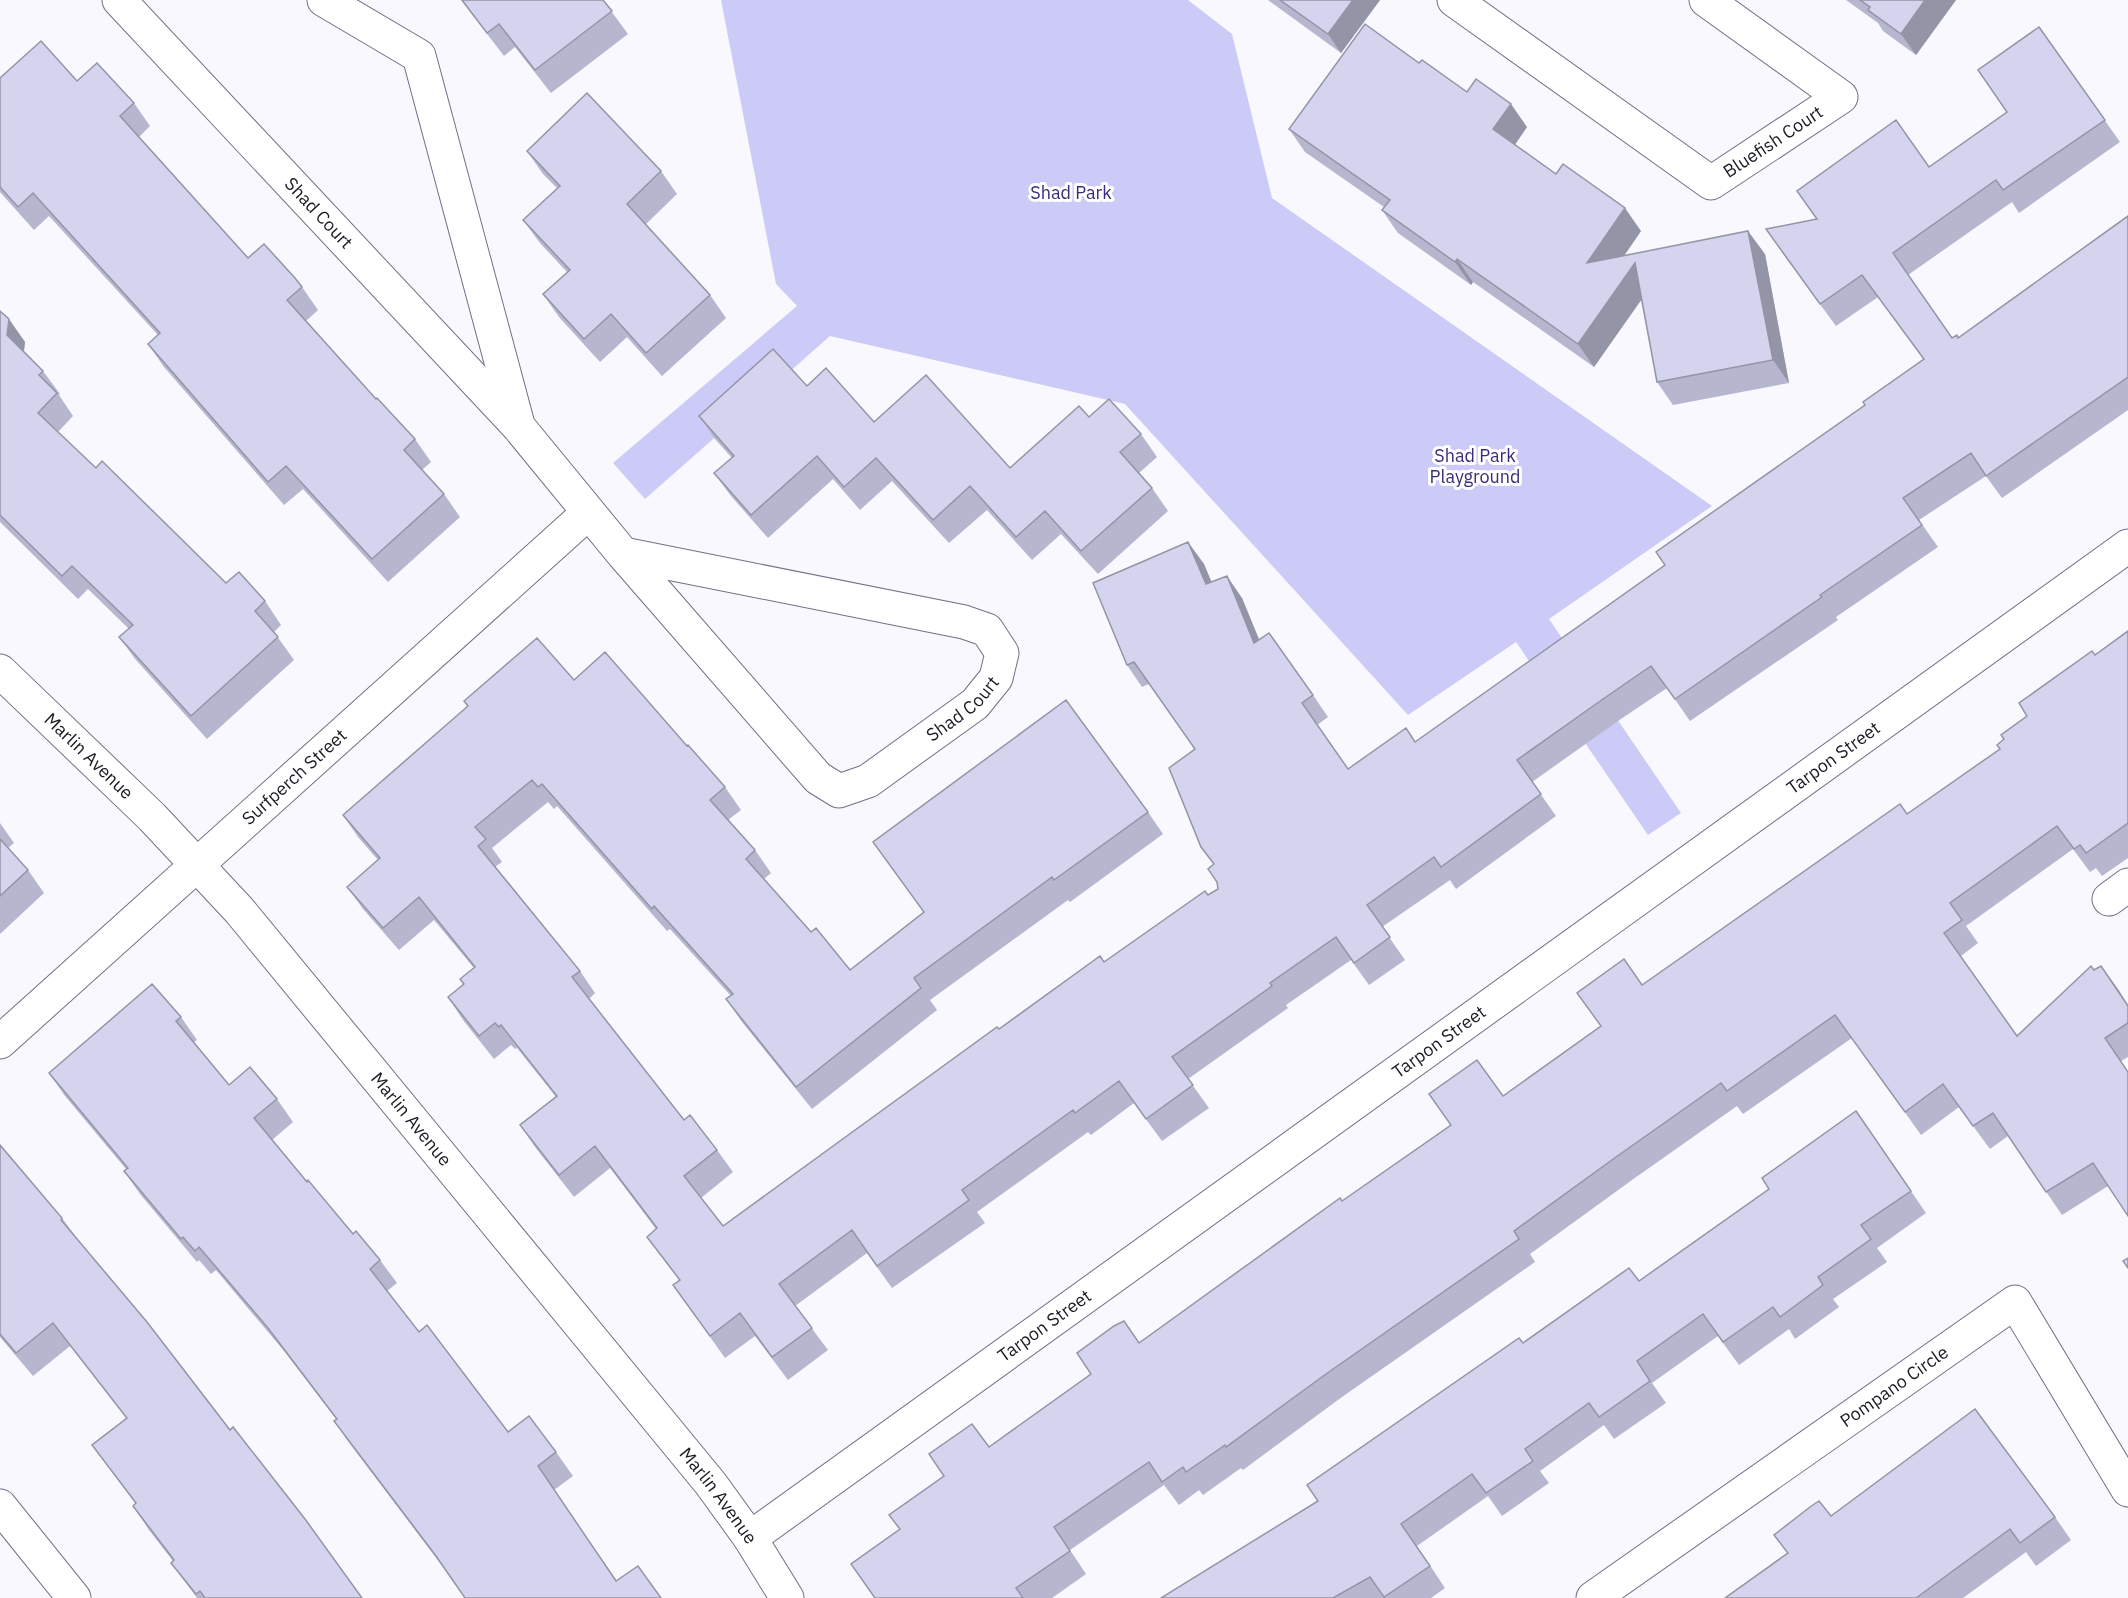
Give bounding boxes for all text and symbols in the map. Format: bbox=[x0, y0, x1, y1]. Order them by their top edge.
street label: Bluefish Court bbox=[1719, 100, 1827, 183]
street label: Shad Court bbox=[280, 172, 358, 253]
park label: Shad Park bbox=[1030, 181, 1112, 204]
park label: Shad Park Playground bbox=[1430, 444, 1520, 488]
street label: Shad Court bbox=[922, 671, 1004, 746]
street label: Marlin Avenue bbox=[40, 708, 139, 804]
street label: Tarpon Street bbox=[1782, 716, 1884, 799]
street label: Surfperch Street bbox=[237, 724, 351, 830]
street label: Tarpon Street bbox=[1387, 1000, 1490, 1083]
street label: Marlin Avenue bbox=[366, 1067, 457, 1171]
street label: Tarpon Street bbox=[993, 1284, 1096, 1367]
street label: Pompano Circle bbox=[1835, 1340, 1953, 1432]
street label: Marlin Avenue bbox=[675, 1443, 762, 1548]

